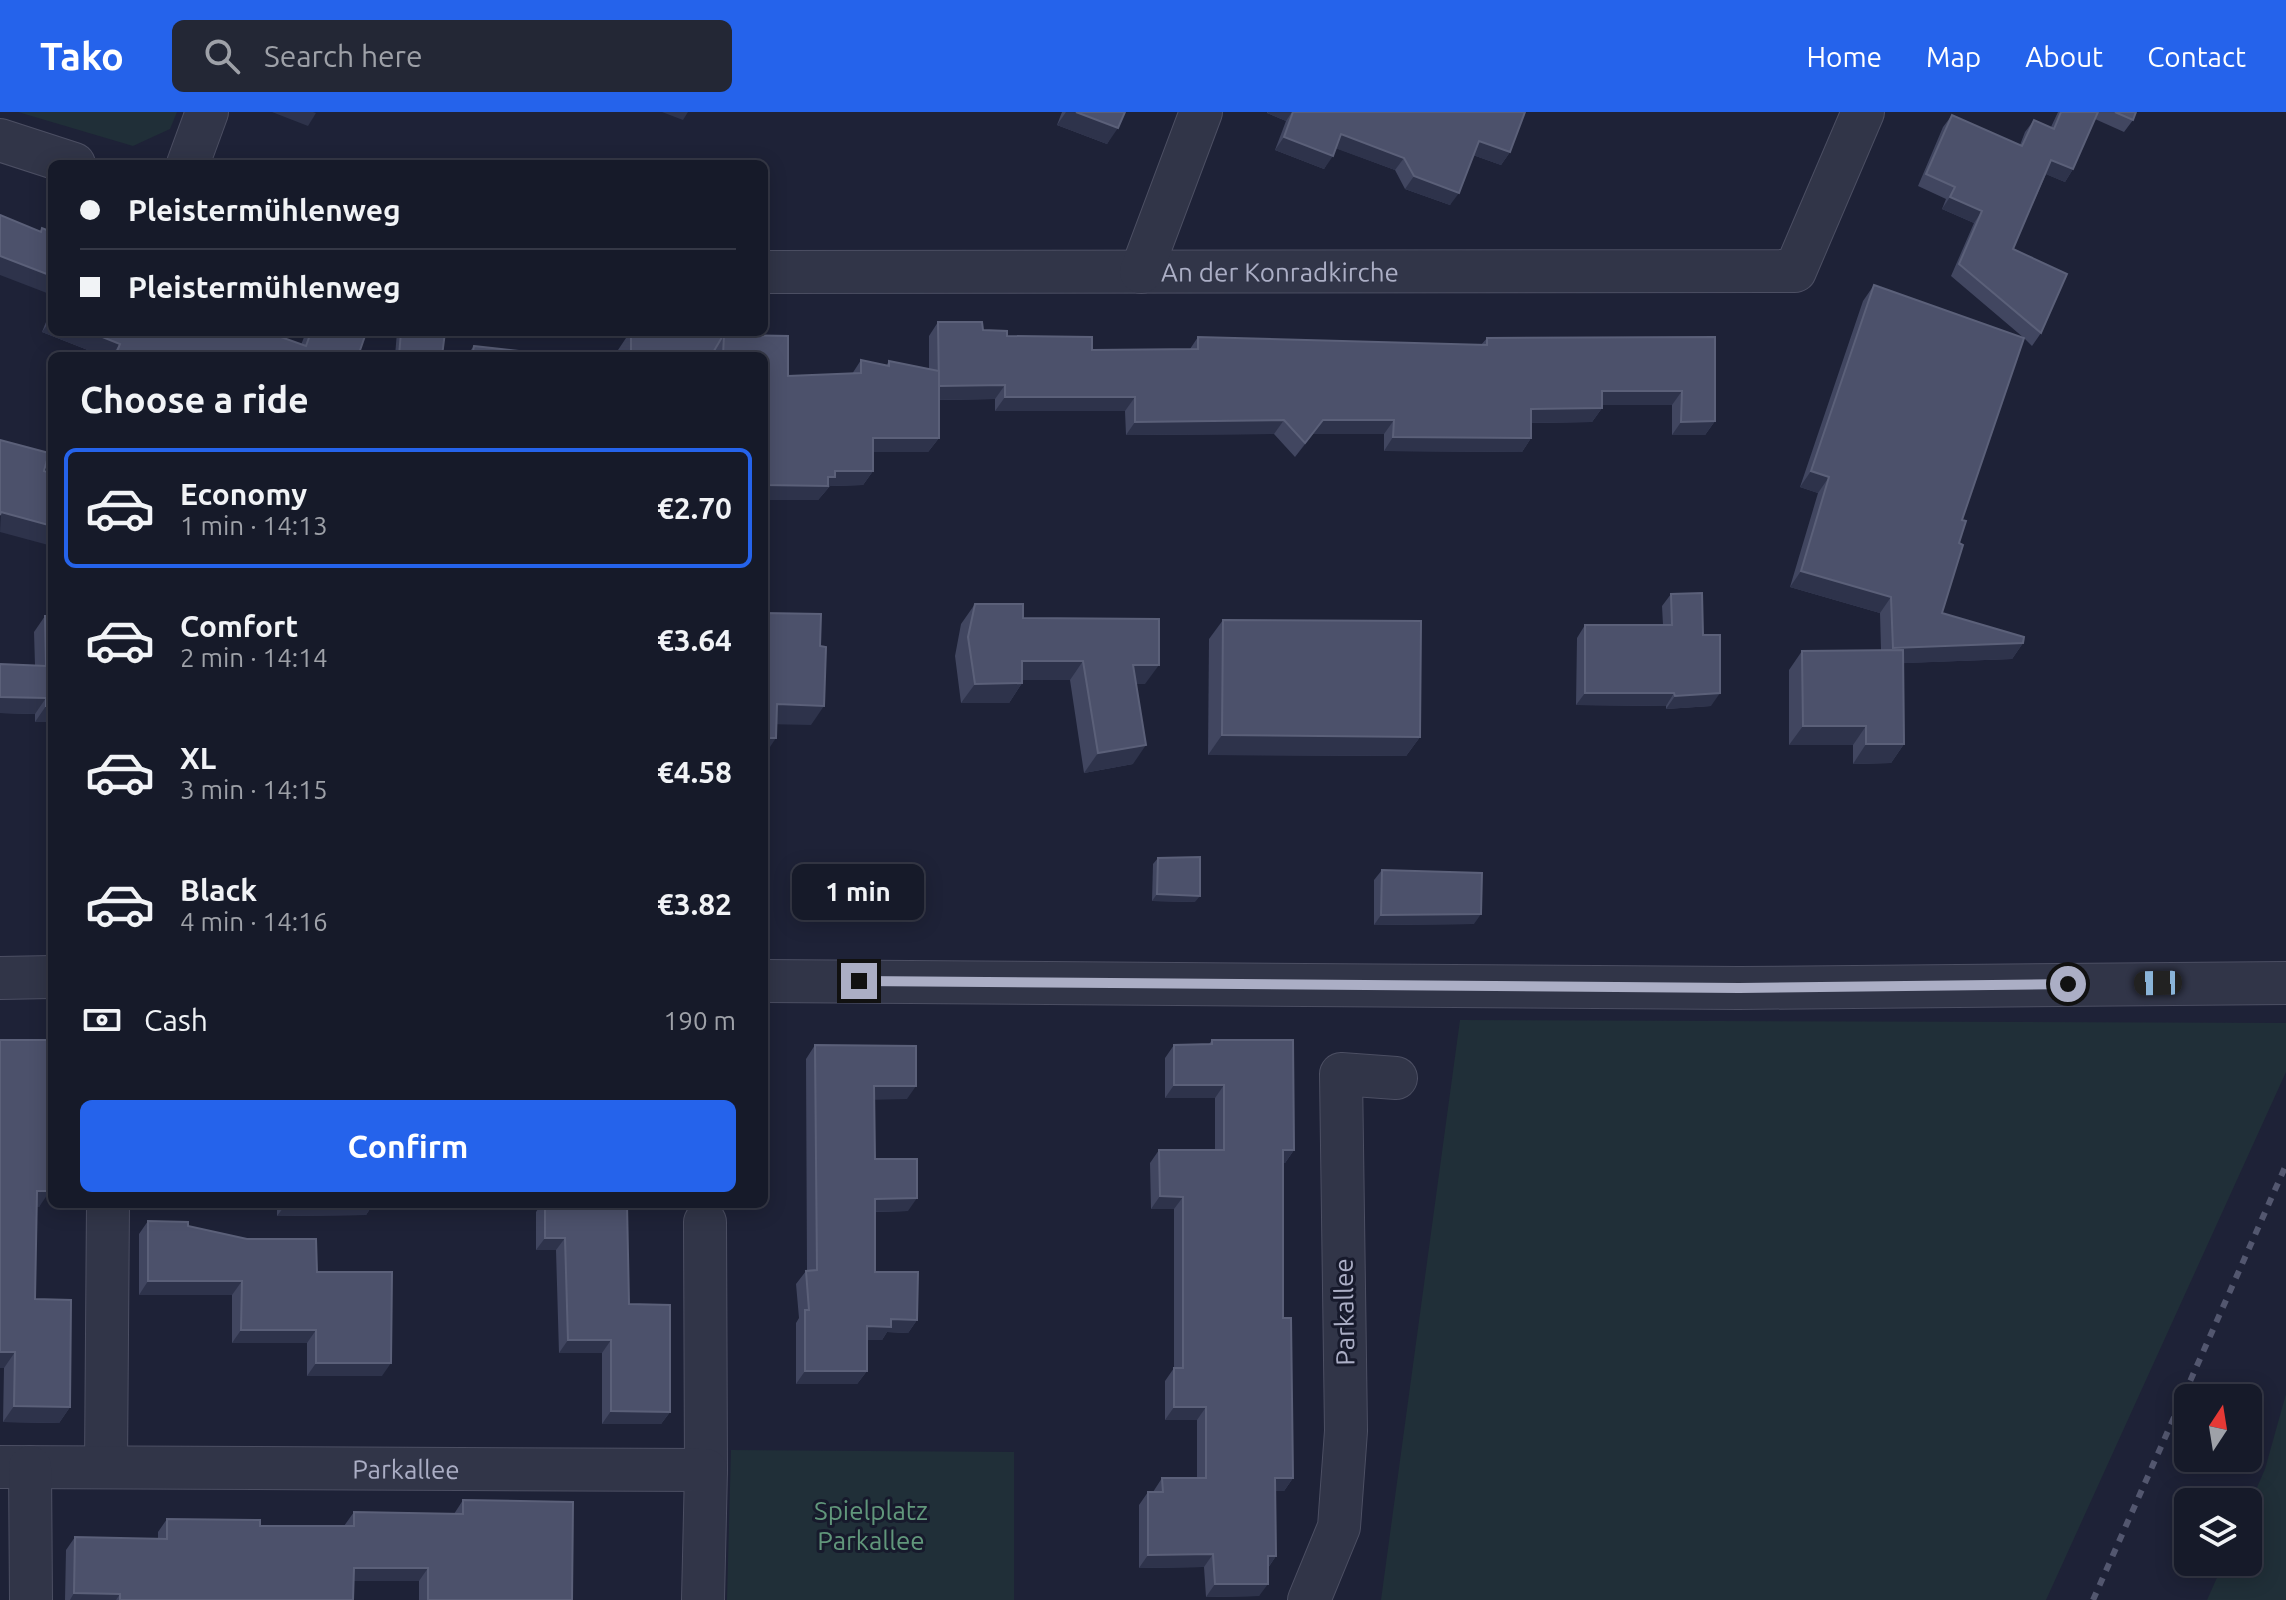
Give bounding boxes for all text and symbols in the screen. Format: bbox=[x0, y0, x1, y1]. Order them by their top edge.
search box bbox=[172, 20, 732, 92]
icon: search bbox=[200, 34, 244, 78]
text: Tako bbox=[40, 35, 124, 77]
text: Search here bbox=[264, 39, 423, 73]
text: Home bbox=[1807, 41, 1882, 72]
text: Map bbox=[1926, 41, 1981, 72]
text: About bbox=[2025, 41, 2103, 72]
text: Contact bbox=[2147, 41, 2246, 72]
text: Pleistermühlenweg bbox=[128, 193, 401, 227]
street label: An der Konradkirche bbox=[1161, 257, 1399, 286]
text: Pleistermühlenweg bbox=[128, 270, 401, 304]
text: Choose a ride bbox=[80, 379, 309, 420]
icon: car bbox=[84, 472, 156, 544]
text: Economy bbox=[180, 477, 307, 511]
text: €2.70 bbox=[657, 491, 732, 525]
text: 1 min · 14:13 bbox=[180, 511, 328, 540]
icon: car bbox=[84, 604, 156, 676]
text: Comfort bbox=[180, 609, 298, 643]
text: €3.64 bbox=[657, 623, 732, 657]
text: 2 min · 14:14 bbox=[180, 643, 328, 672]
icon: car bbox=[84, 736, 156, 808]
text: XL bbox=[180, 741, 216, 775]
text: €4.58 bbox=[657, 755, 732, 789]
text: 3 min · 14:15 bbox=[180, 775, 328, 804]
callout: 1 min bbox=[793, 865, 925, 921]
icon: car bbox=[84, 868, 156, 940]
text: Black bbox=[180, 873, 257, 907]
text: 1 min bbox=[825, 877, 891, 906]
text: €3.82 bbox=[657, 887, 732, 921]
text: 4 min · 14:16 bbox=[180, 907, 328, 936]
route end bbox=[841, 963, 877, 999]
route start bbox=[2050, 966, 2086, 1002]
car bbox=[2134, 971, 2182, 995]
icon: cash bbox=[80, 998, 124, 1042]
text: Cash bbox=[144, 1003, 208, 1037]
text: 190 m bbox=[664, 1006, 736, 1035]
button: Confirm bbox=[80, 1100, 736, 1192]
street label: Parkallee bbox=[1329, 1258, 1359, 1366]
north arrow bbox=[2174, 1384, 2262, 1472]
map controls bbox=[2174, 1384, 2262, 1576]
street label: Parkallee bbox=[352, 1454, 460, 1483]
button: layers bbox=[2174, 1488, 2262, 1576]
park label: Spielplatz Parkallee bbox=[814, 1496, 928, 1555]

